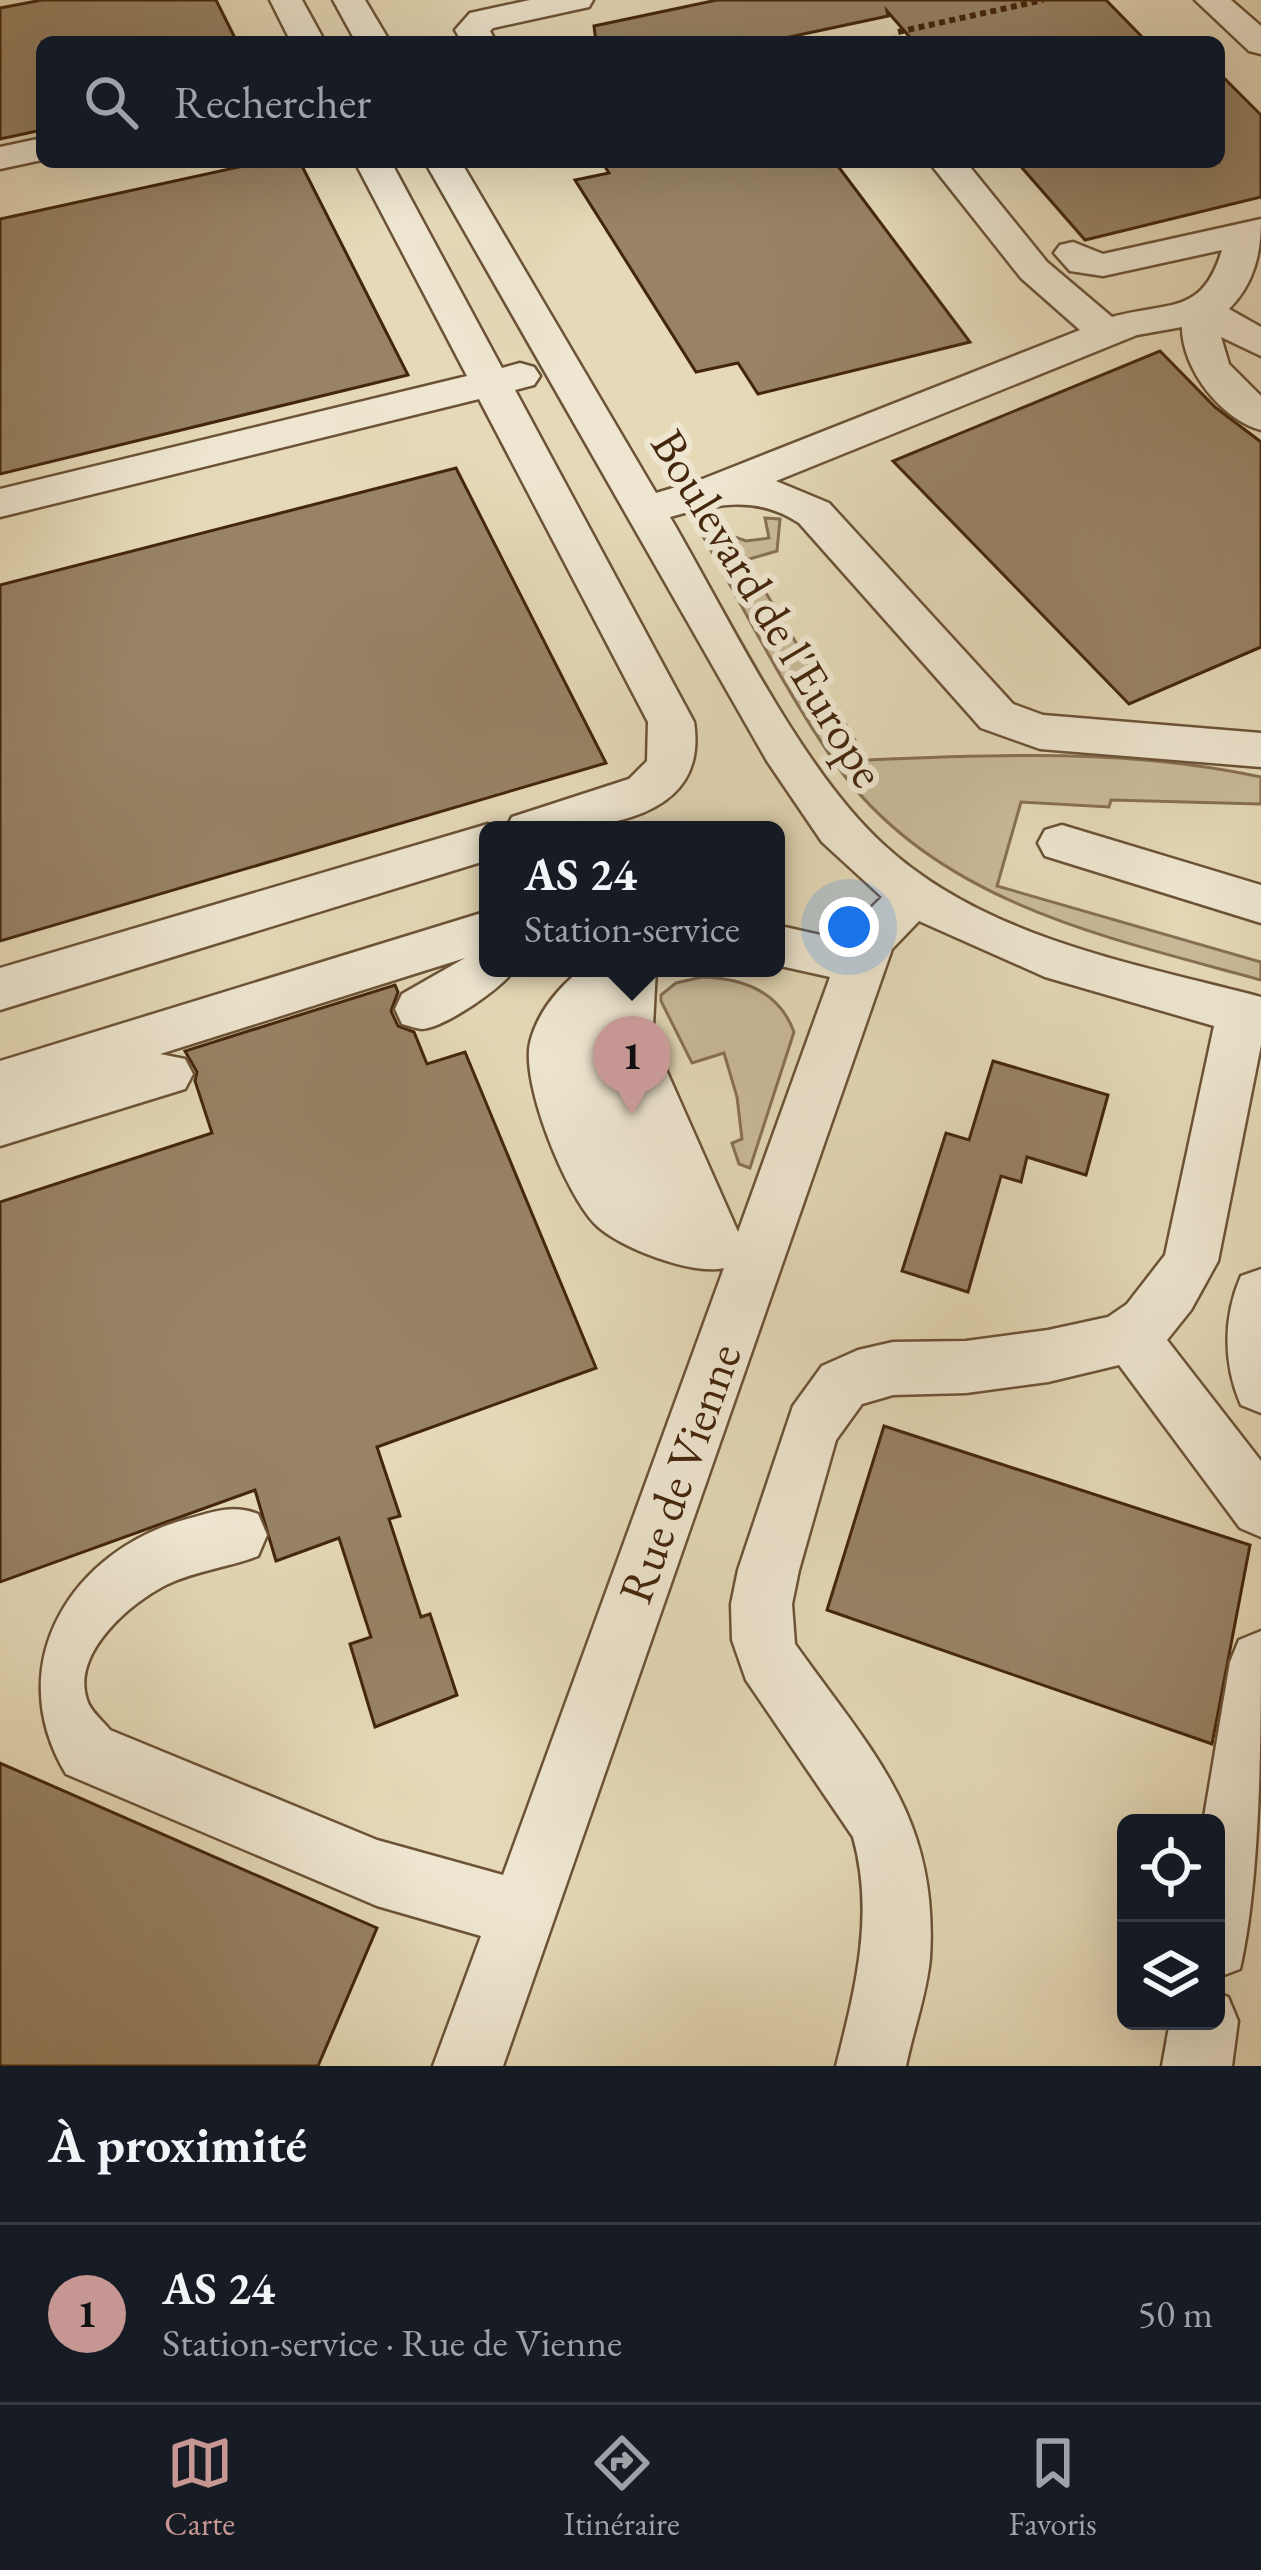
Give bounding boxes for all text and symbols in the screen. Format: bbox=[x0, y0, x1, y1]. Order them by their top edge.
search box bbox=[36, 36, 1225, 168]
icon: search bbox=[78, 69, 144, 135]
text: Rechercher bbox=[174, 73, 371, 131]
street label: Boulevard de l'Europe bbox=[638, 418, 900, 798]
popup bbox=[479, 821, 785, 977]
text: AS 24 bbox=[524, 845, 637, 903]
your location bbox=[819, 897, 879, 957]
text: Station-service bbox=[524, 903, 740, 954]
pin: 1 bbox=[593, 1016, 671, 1115]
street label: Rue de Vienne bbox=[603, 1335, 755, 1611]
map controls bbox=[1117, 1814, 1225, 2030]
button: locate bbox=[1117, 1814, 1225, 1922]
button: layers bbox=[1117, 1922, 1225, 2030]
text: À proximité bbox=[48, 2111, 307, 2177]
text: AS 24 bbox=[162, 2259, 275, 2317]
text: 1 bbox=[77, 2288, 97, 2339]
text: 50 m bbox=[1137, 2288, 1213, 2339]
text: Station-service · Rue de Vienne bbox=[162, 2317, 622, 2368]
tab: Carte bbox=[164, 2430, 235, 2545]
tab: Itinéraire bbox=[564, 2430, 680, 2545]
tab: Favoris bbox=[1009, 2430, 1097, 2545]

